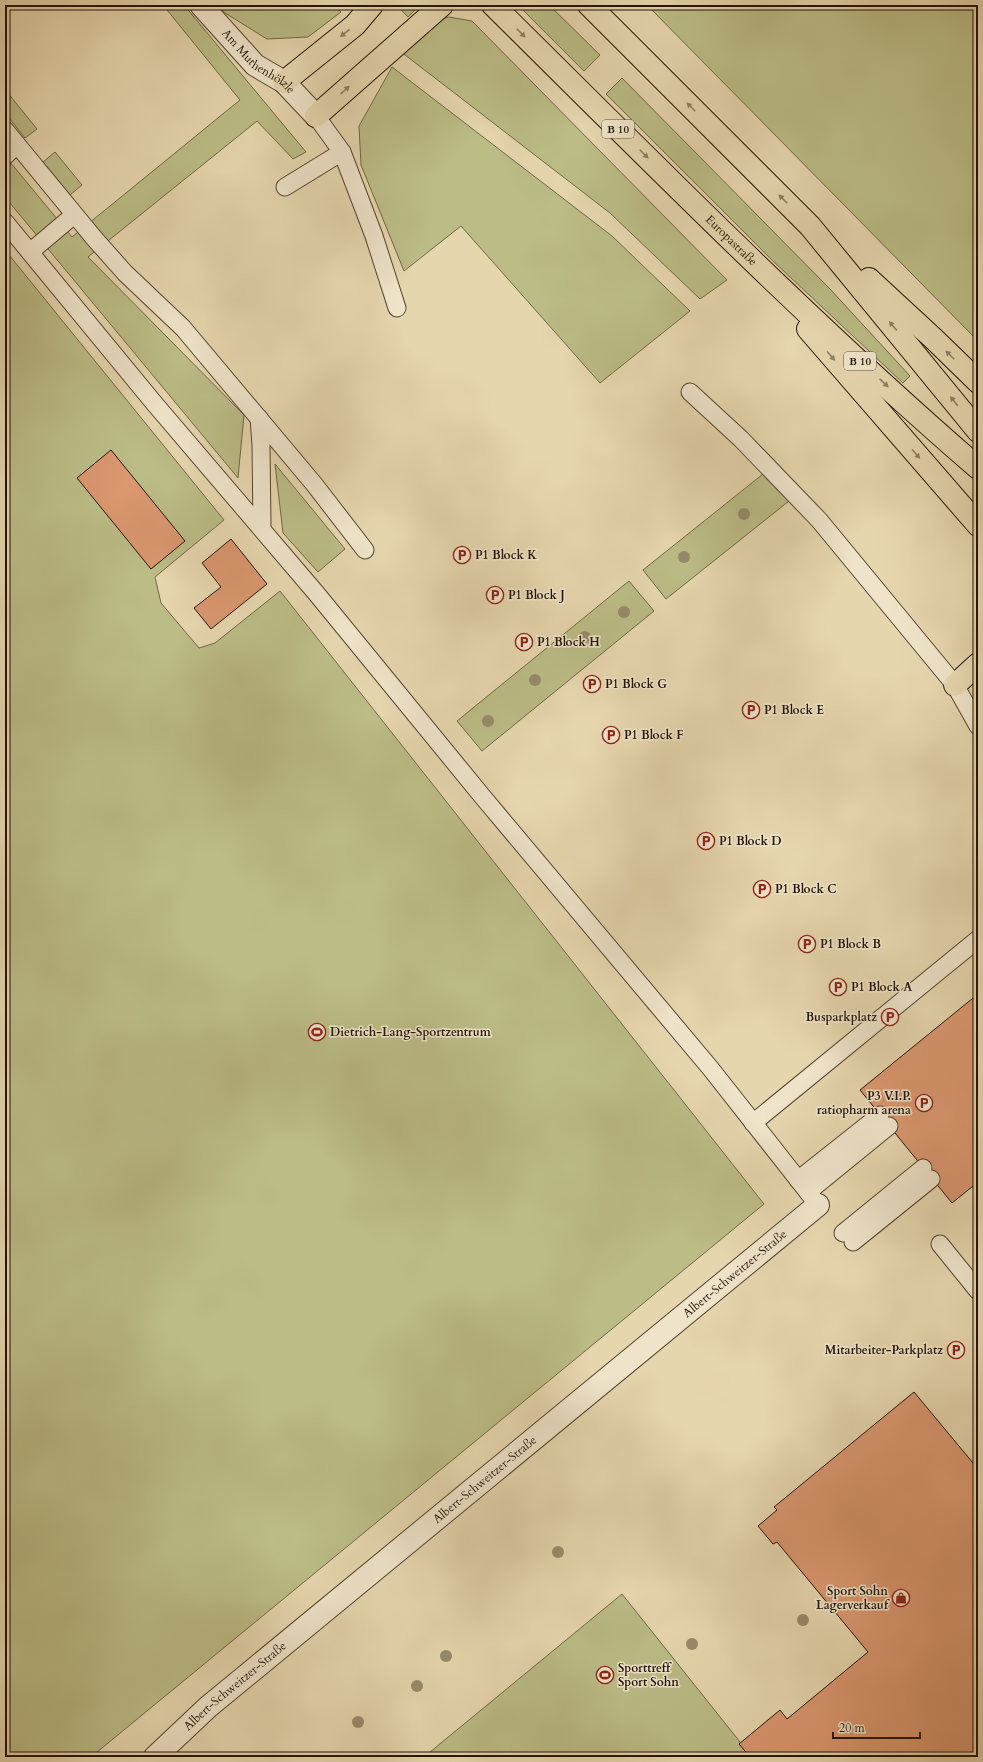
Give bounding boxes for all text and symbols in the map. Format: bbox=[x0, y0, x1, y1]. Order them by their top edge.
street label: Am Muthenhölzle bbox=[218, 25, 299, 97]
one-way arrow bbox=[516, 28, 526, 38]
one-way arrow bbox=[340, 29, 351, 37]
one-way arrow bbox=[341, 86, 350, 95]
one-way arrow bbox=[686, 102, 696, 112]
road number: B 10 bbox=[602, 120, 634, 138]
one-way arrow bbox=[639, 149, 649, 159]
one-way arrow bbox=[778, 194, 788, 203]
street label: Europastraße bbox=[702, 211, 761, 269]
one-way arrow bbox=[889, 321, 898, 332]
one-way arrow bbox=[945, 350, 955, 360]
one-way arrow bbox=[827, 351, 836, 361]
road number: B 10 bbox=[844, 352, 876, 370]
one-way arrow bbox=[879, 378, 889, 388]
one-way arrow bbox=[949, 395, 958, 406]
one-way arrow bbox=[912, 449, 921, 460]
parking icon: P1 Block K bbox=[452, 545, 472, 565]
place label: P1 Block K bbox=[475, 547, 537, 563]
parking icon: P1 Block J bbox=[485, 585, 505, 605]
place label: P1 Block J bbox=[508, 587, 565, 603]
parking icon: P1 Block H bbox=[514, 632, 534, 652]
place label: P1 Block H bbox=[537, 634, 600, 650]
parking icon: P1 Block G bbox=[582, 674, 602, 694]
place label: P1 Block G bbox=[605, 676, 667, 692]
parking icon: P1 Block E bbox=[741, 700, 761, 720]
place label: P1 Block E bbox=[764, 702, 824, 718]
parking icon: P1 Block F bbox=[601, 725, 621, 745]
place label: P1 Block F bbox=[624, 727, 683, 743]
parking icon: P1 Block D bbox=[696, 831, 716, 851]
place label: P1 Block D bbox=[719, 833, 781, 849]
parking icon: P1 Block C bbox=[752, 879, 772, 899]
place label: P1 Block C bbox=[775, 881, 836, 897]
parking icon: P1 Block B bbox=[797, 934, 817, 954]
place label: P1 Block B bbox=[820, 936, 881, 952]
parking icon: P1 Block A bbox=[828, 977, 848, 997]
place label: P1 Block A bbox=[851, 979, 912, 995]
parking icon: Busparkplatz bbox=[880, 1007, 900, 1027]
place label: Busparkplatz bbox=[805, 1009, 877, 1025]
sports icon: Dietrich-Lang-Sportzentrum bbox=[307, 1022, 327, 1042]
place label: Dietrich-Lang-Sportzentrum bbox=[330, 1024, 492, 1040]
place label: P3 V.I.P. ratiopharm arena bbox=[817, 1088, 911, 1118]
parking icon: P3 V.I.P. ratiopharm arena bbox=[914, 1093, 934, 1113]
street label: Albert-Schweitzer-Straße bbox=[679, 1226, 790, 1321]
parking icon: Mitarbeiter-Parkplatz bbox=[946, 1340, 966, 1360]
place label: Mitarbeiter-Parkplatz bbox=[825, 1342, 943, 1358]
street label: Albert-Schweitzer-Straße bbox=[429, 1432, 540, 1527]
place label: Sport Sohn Lagerverkauf bbox=[816, 1583, 890, 1613]
shop icon: Sport Sohn Lagerverkauf bbox=[891, 1588, 911, 1608]
street label: Albert-Schweitzer-Straße bbox=[180, 1638, 290, 1734]
place label: Sporttreff Sport Sohn bbox=[618, 1660, 679, 1690]
sports icon: Sporttreff Sport Sohn bbox=[595, 1665, 615, 1685]
scale bar bbox=[833, 1714, 920, 1740]
text: 20 m bbox=[839, 1720, 866, 1736]

